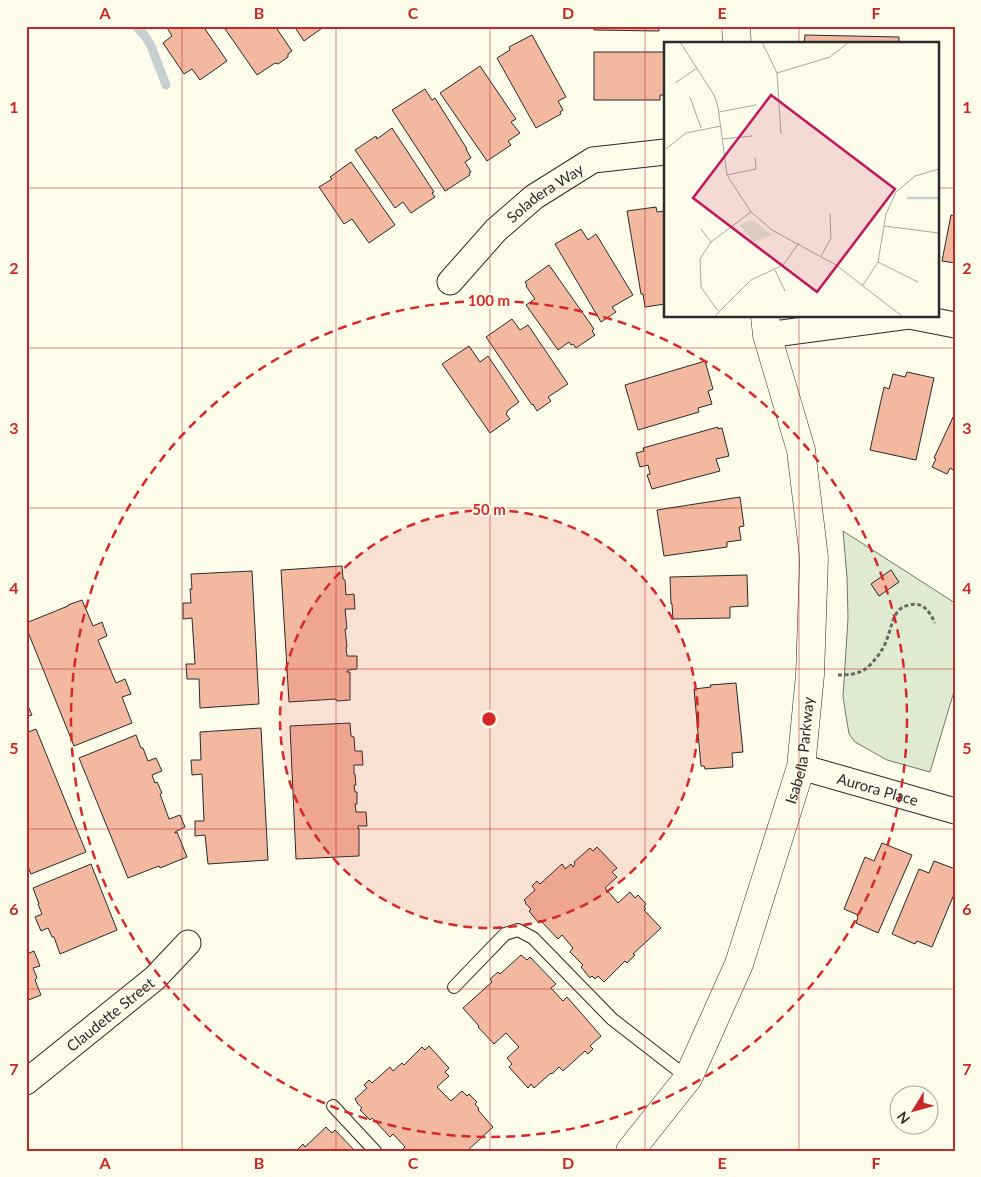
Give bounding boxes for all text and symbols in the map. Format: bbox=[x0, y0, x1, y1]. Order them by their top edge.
text: A bbox=[98, 3, 111, 22]
text: B bbox=[254, 3, 264, 22]
text: C bbox=[408, 3, 419, 22]
text: D bbox=[562, 3, 574, 22]
text: E bbox=[717, 3, 727, 22]
text: F bbox=[871, 3, 881, 22]
inset map bbox=[664, 42, 938, 318]
text: 1 bbox=[9, 97, 19, 116]
text: 1 bbox=[962, 97, 972, 116]
street label: Soladera Way bbox=[503, 159, 587, 226]
text: 2 bbox=[9, 258, 19, 277]
text: 2 bbox=[962, 258, 972, 277]
text: 100 m bbox=[468, 291, 510, 309]
text: 3 bbox=[9, 418, 19, 437]
text: 3 bbox=[962, 418, 972, 437]
text: 50 m bbox=[472, 500, 506, 518]
text: 4 bbox=[9, 578, 19, 597]
text: 4 bbox=[962, 578, 972, 597]
street label: Isabella Parkway bbox=[781, 695, 817, 806]
centre of rings bbox=[480, 710, 498, 728]
text: 5 bbox=[9, 738, 19, 757]
text: 5 bbox=[962, 738, 972, 757]
street label: Aurora Place bbox=[835, 769, 921, 809]
text: 6 bbox=[9, 899, 19, 918]
text: 6 bbox=[962, 899, 972, 918]
street label: Claudette Street bbox=[63, 973, 158, 1055]
text: 7 bbox=[9, 1059, 19, 1078]
text: 7 bbox=[962, 1059, 972, 1078]
north arrow bbox=[888, 1084, 938, 1134]
text: N bbox=[893, 1109, 913, 1128]
text: A bbox=[98, 1153, 111, 1172]
text: B bbox=[254, 1153, 264, 1172]
text: C bbox=[408, 1153, 419, 1172]
text: D bbox=[562, 1153, 574, 1172]
text: E bbox=[717, 1153, 727, 1172]
text: F bbox=[871, 1153, 881, 1172]

